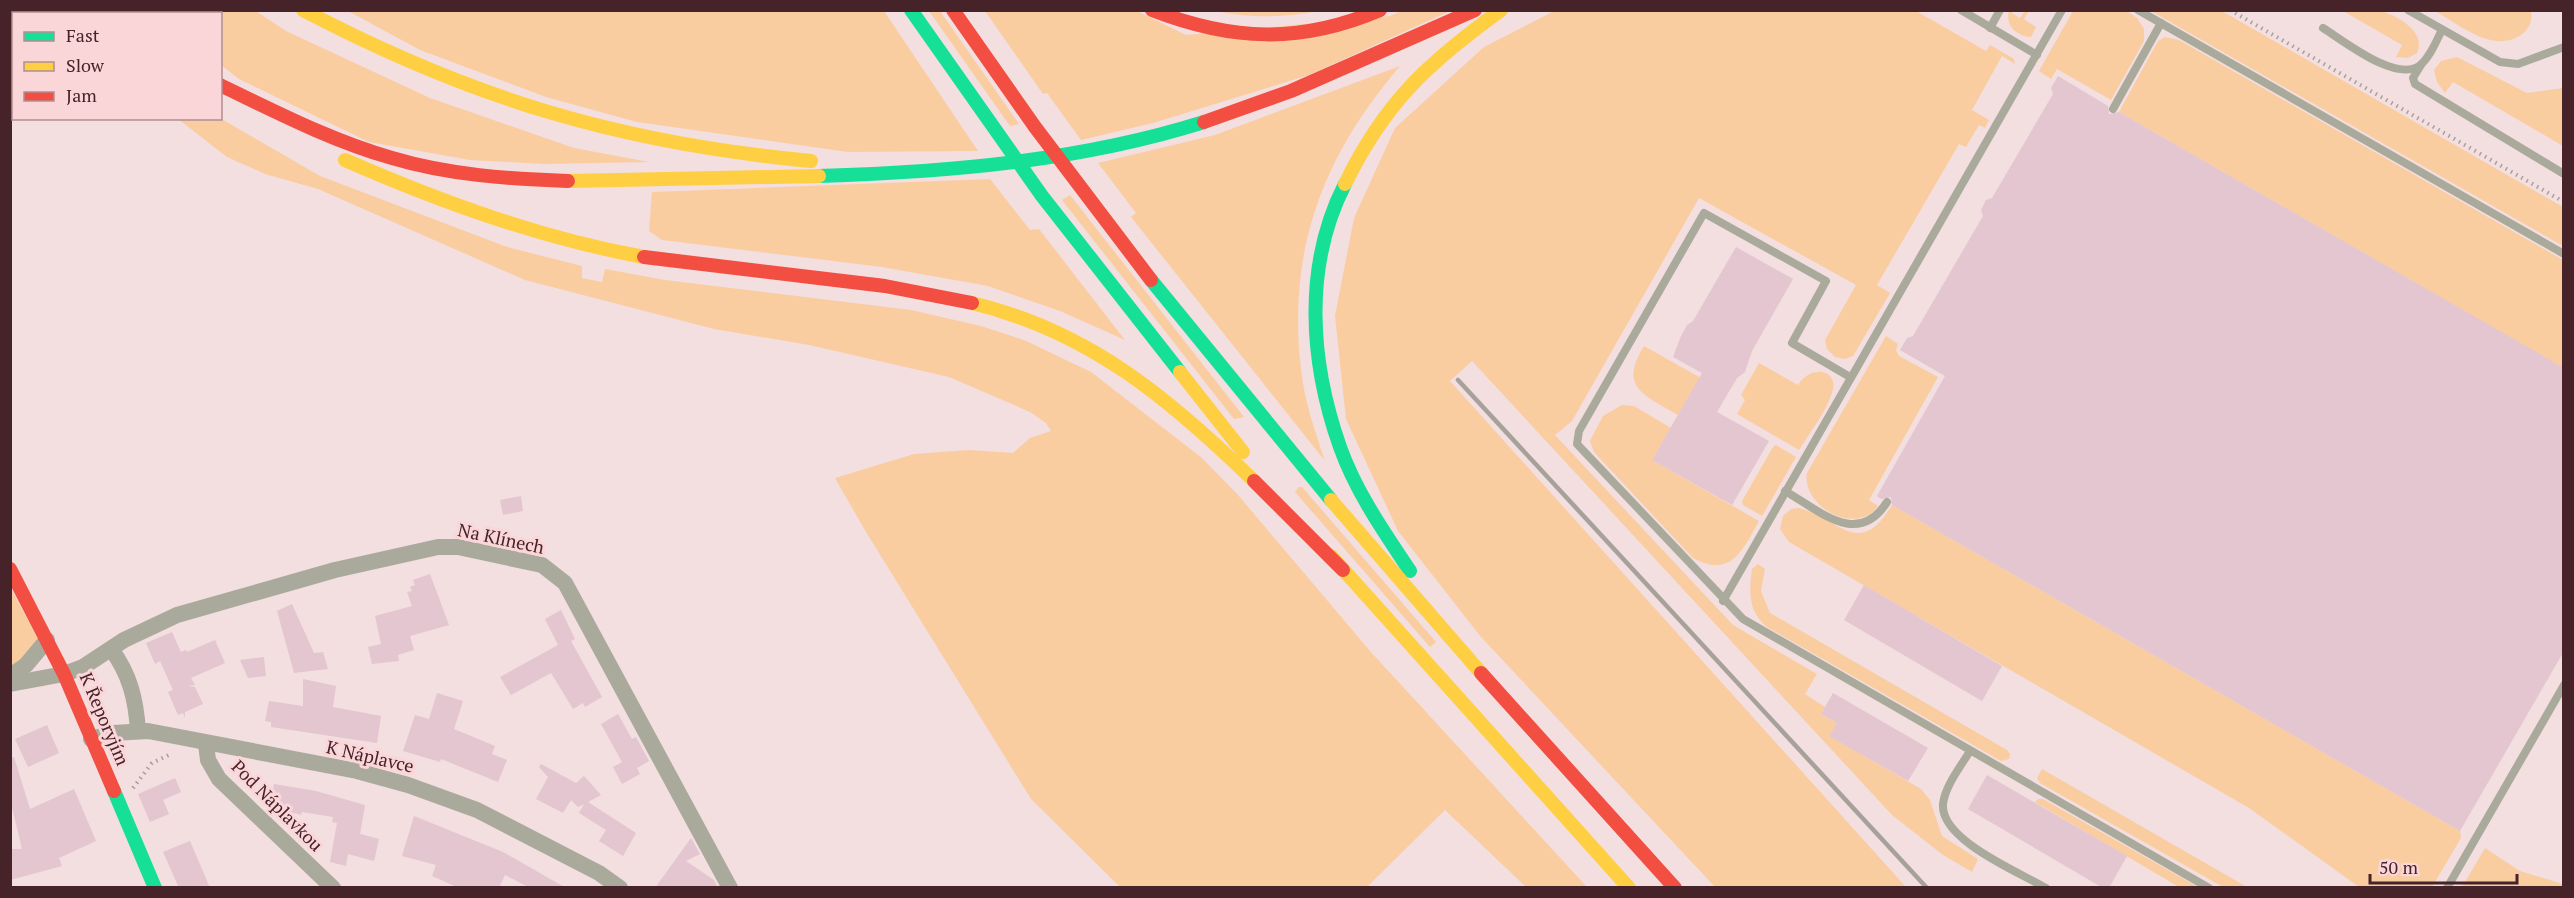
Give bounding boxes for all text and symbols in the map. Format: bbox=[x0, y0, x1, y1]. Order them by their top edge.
legend bbox=[12, 12, 222, 120]
text: Fast bbox=[66, 23, 100, 47]
text: Slow bbox=[66, 53, 105, 77]
text: Jam bbox=[66, 83, 97, 107]
street label: Na Klínech bbox=[456, 517, 547, 559]
street label: K Řeporyjím bbox=[75, 668, 135, 769]
street label: K Náplavce bbox=[324, 734, 416, 778]
street label: Pod Náplavkou bbox=[227, 754, 329, 856]
scale bar bbox=[2370, 847, 2517, 885]
text: 50 m bbox=[2379, 855, 2419, 879]

